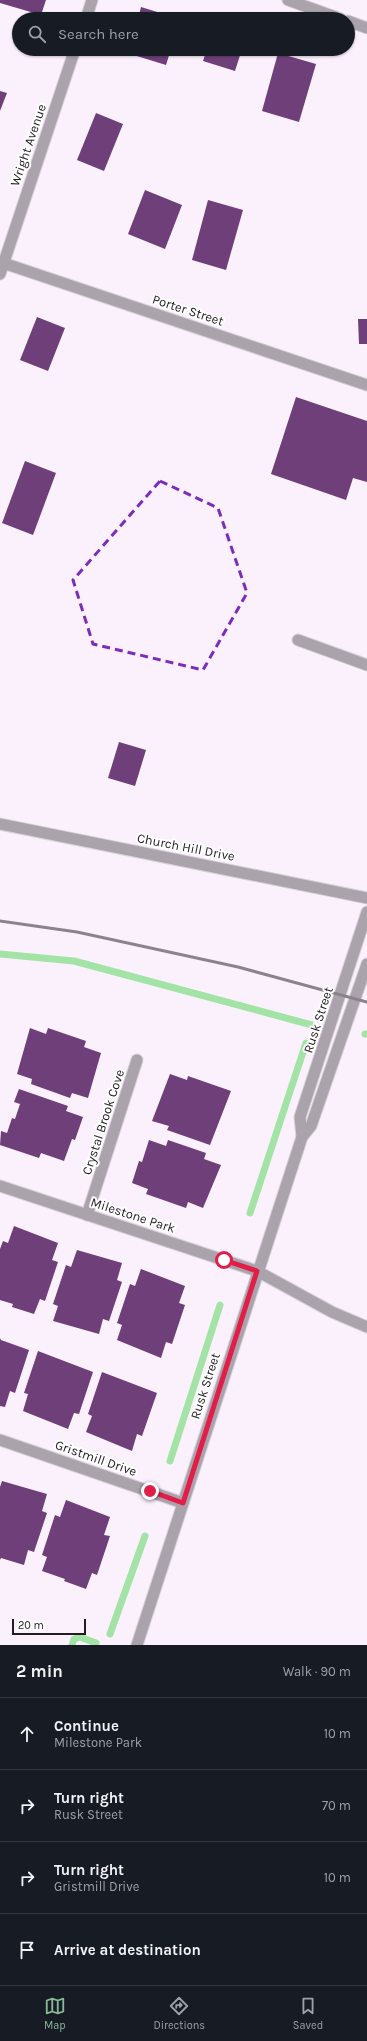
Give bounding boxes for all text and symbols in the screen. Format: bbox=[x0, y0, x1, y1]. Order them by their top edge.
search box bbox=[12, 12, 355, 56]
icon: search bbox=[26, 23, 48, 45]
text: Search here bbox=[58, 25, 139, 43]
street label: Wright Avenue bbox=[7, 102, 49, 188]
street label: Porter Street bbox=[150, 291, 226, 329]
street label: Church Hill Drive bbox=[136, 830, 236, 864]
street label: Rusk Street bbox=[300, 985, 336, 1055]
street label: Crystal Brook Cove bbox=[79, 1067, 127, 1177]
street label: Milestone Park bbox=[89, 1194, 177, 1236]
route start bbox=[215, 1251, 233, 1269]
street label: Rusk Street bbox=[187, 1351, 223, 1421]
street label: Gristmill Drive bbox=[53, 1437, 139, 1479]
route end bbox=[141, 1482, 159, 1500]
scale bar bbox=[12, 1617, 86, 1636]
text: 20 m bbox=[18, 1619, 44, 1632]
text: 2 min bbox=[16, 1661, 63, 1681]
text: Walk · 90 m bbox=[283, 1664, 351, 1679]
text: Continue bbox=[54, 1717, 119, 1735]
icon: ahead bbox=[16, 1723, 38, 1745]
text: 10 m bbox=[324, 1726, 351, 1741]
text: Milestone Park bbox=[54, 1735, 142, 1750]
text: Turn right bbox=[54, 1789, 124, 1807]
icon: right bbox=[16, 1795, 38, 1817]
text: 70 m bbox=[322, 1798, 351, 1813]
text: Rusk Street bbox=[54, 1807, 123, 1822]
text: Turn right bbox=[54, 1861, 124, 1879]
icon: right bbox=[16, 1867, 38, 1889]
text: 10 m bbox=[324, 1870, 351, 1885]
text: Gristmill Drive bbox=[54, 1879, 139, 1894]
icon: arrive bbox=[16, 1939, 38, 1961]
text: Arrive at destination bbox=[54, 1941, 201, 1959]
tab: Map bbox=[44, 1995, 66, 2032]
tab: Directions bbox=[153, 1995, 205, 2032]
tab: Saved bbox=[293, 1995, 323, 2032]

